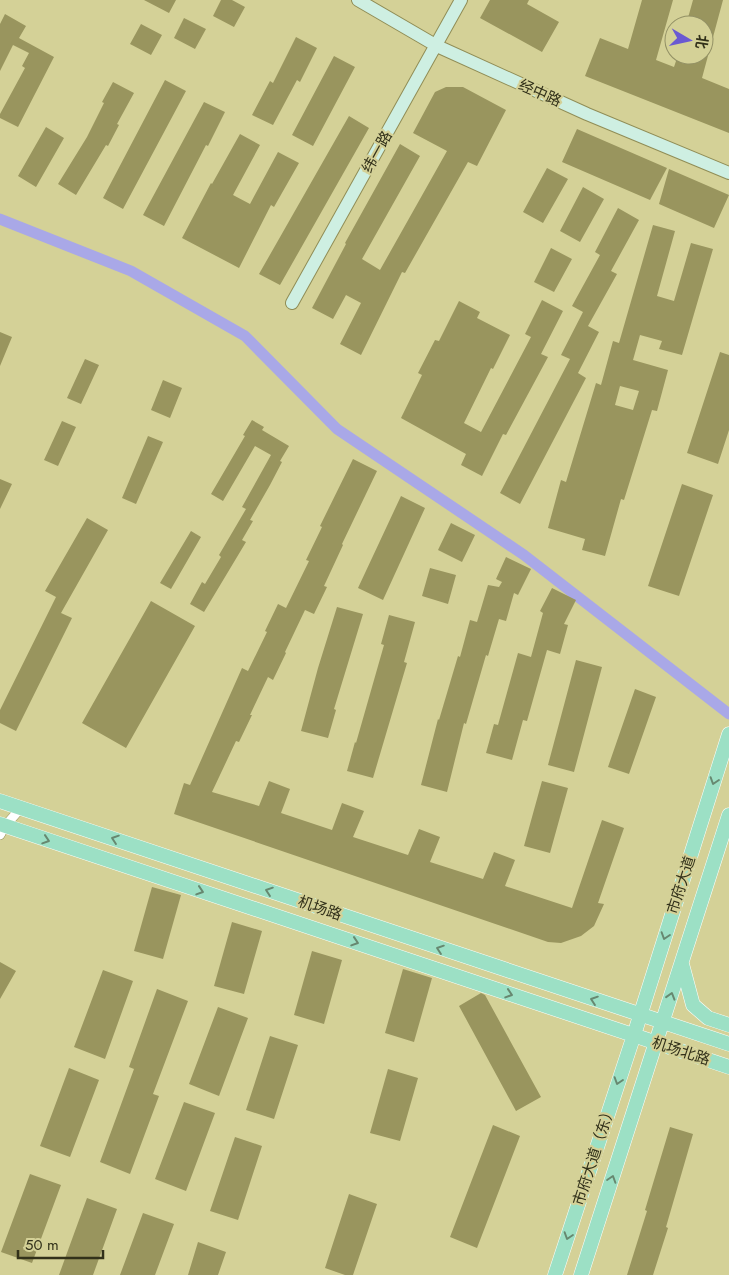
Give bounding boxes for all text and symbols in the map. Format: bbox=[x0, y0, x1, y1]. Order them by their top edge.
north arrow bbox=[664, 15, 714, 65]
text: 北 bbox=[691, 34, 713, 51]
street label: 经中路 bbox=[515, 74, 565, 112]
street label: 纬一路 bbox=[356, 127, 398, 177]
one-way arrow bbox=[710, 776, 720, 784]
one-way arrow bbox=[42, 834, 50, 844]
one-way arrow bbox=[111, 835, 120, 845]
street label: 市府大道 bbox=[661, 853, 701, 917]
one-way arrow bbox=[196, 885, 204, 895]
one-way arrow bbox=[265, 887, 274, 897]
street label: 机场路 bbox=[295, 890, 345, 926]
one-way arrow bbox=[661, 931, 671, 939]
one-way arrow bbox=[350, 937, 358, 947]
one-way arrow bbox=[436, 944, 444, 954]
one-way arrow bbox=[504, 988, 513, 998]
one-way arrow bbox=[666, 993, 676, 1001]
one-way arrow bbox=[590, 996, 598, 1006]
street label: 机场北路 bbox=[649, 1031, 713, 1071]
one-way arrow bbox=[614, 1077, 624, 1085]
street label: 市府大道（东） bbox=[567, 1102, 621, 1208]
one-way arrow bbox=[606, 1175, 616, 1183]
scale bar bbox=[18, 1228, 102, 1260]
one-way arrow bbox=[563, 1231, 573, 1239]
text: 50 m bbox=[25, 1234, 59, 1256]

